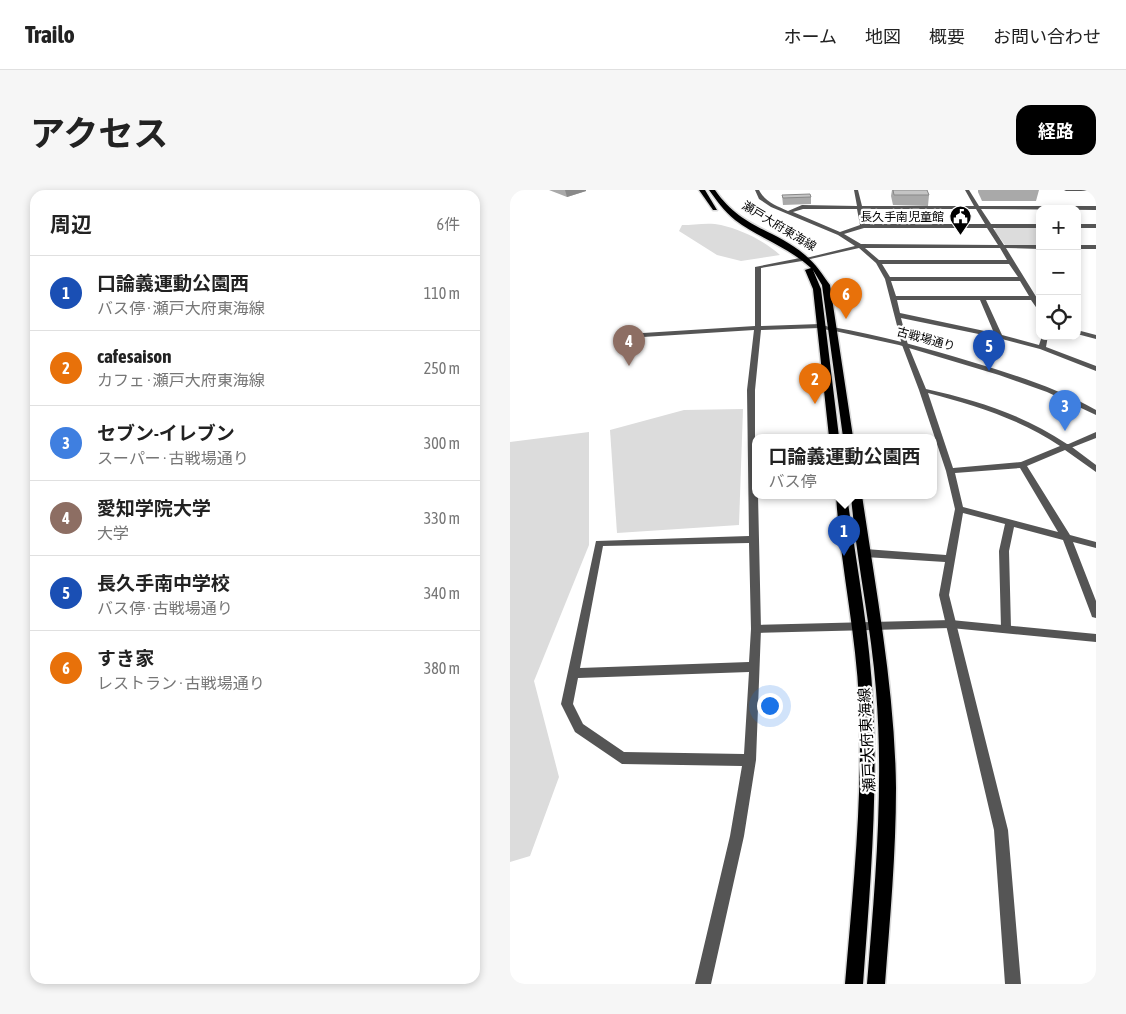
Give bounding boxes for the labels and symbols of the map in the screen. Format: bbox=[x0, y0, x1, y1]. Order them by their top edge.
street label: 瀬戸大府東海線 bbox=[739, 198, 819, 254]
public building icon: 長久手南児童館 bbox=[948, 205, 972, 236]
place label: 長久手南児童館 bbox=[860, 210, 944, 224]
pin: 6 bbox=[830, 278, 862, 319]
street label: 古戦場通り bbox=[895, 324, 957, 354]
pin: 4 bbox=[613, 325, 645, 366]
pin: 5 bbox=[973, 330, 1005, 371]
pin: 2 bbox=[799, 363, 831, 404]
pin: 3 bbox=[1049, 390, 1081, 431]
pin: 1 bbox=[828, 515, 860, 556]
street label: 瀬戸大府東海線 bbox=[855, 687, 878, 793]
your location bbox=[757, 693, 783, 719]

